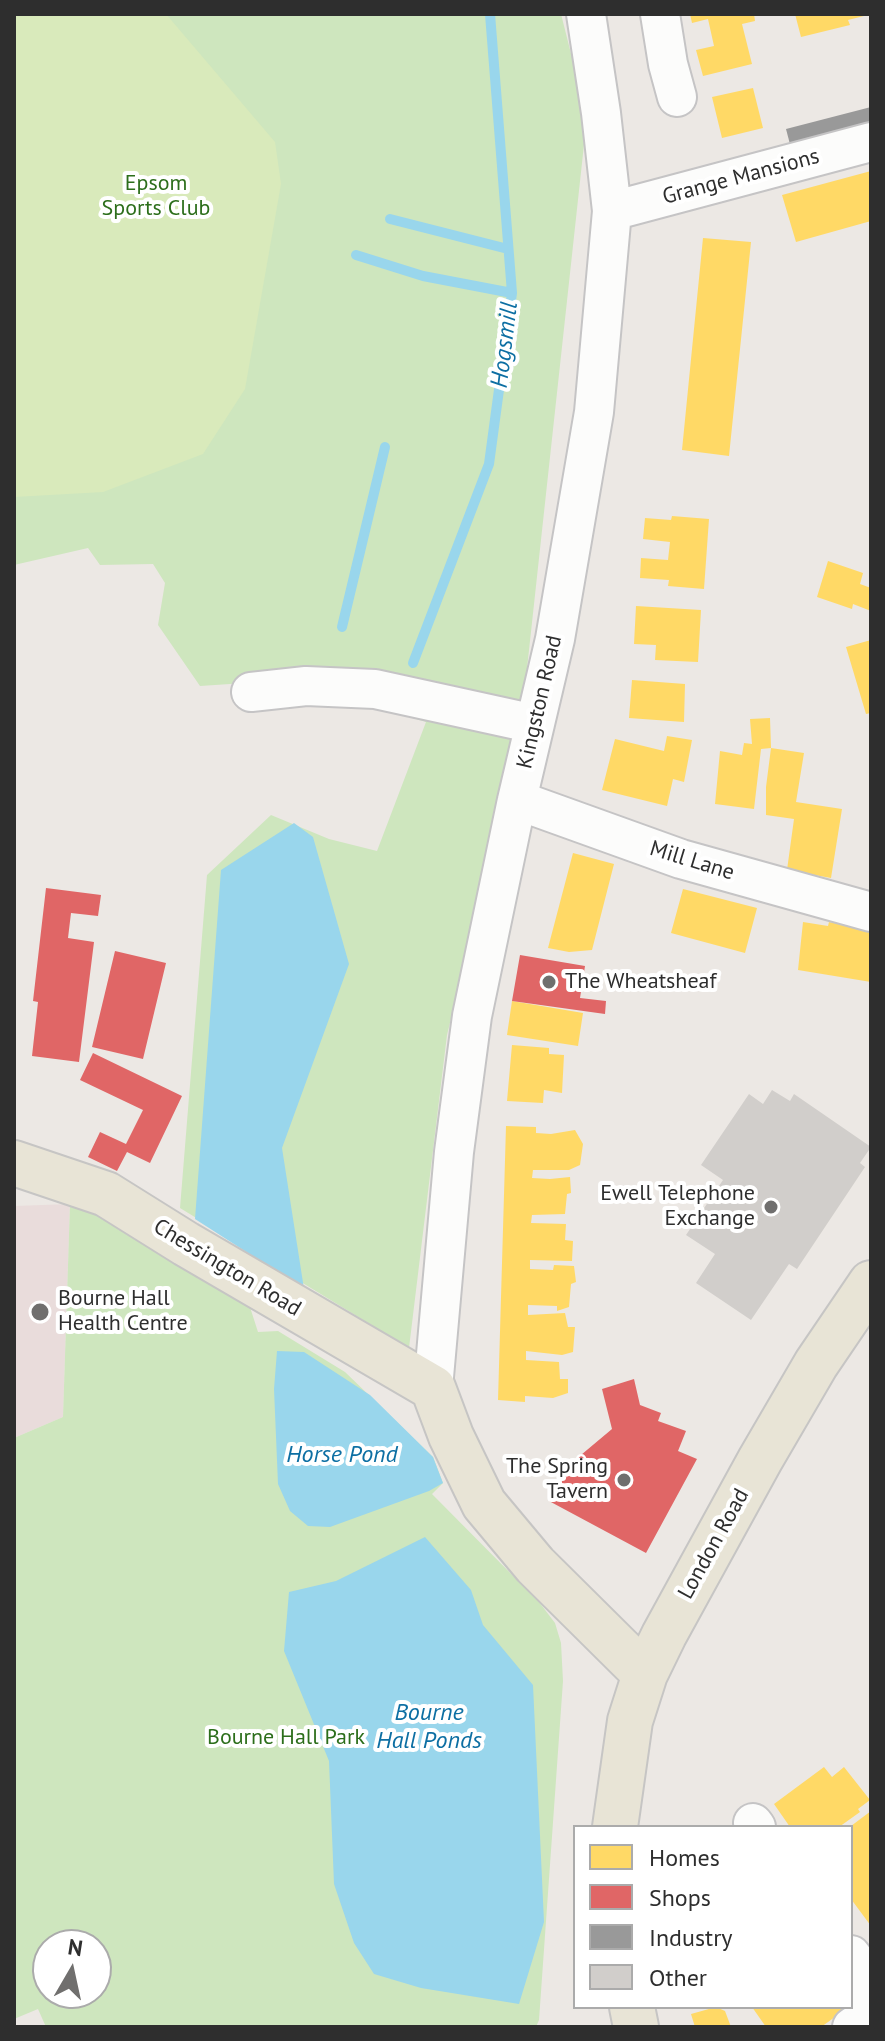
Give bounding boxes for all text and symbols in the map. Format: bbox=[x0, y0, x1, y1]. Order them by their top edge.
street label: Grange Mansions bbox=[660, 143, 822, 211]
park label: Epsom Sports Club bbox=[102, 171, 210, 222]
water label: Hogsmill bbox=[485, 300, 525, 390]
street label: Kingston Road bbox=[512, 633, 568, 771]
street label: Mill Lane bbox=[647, 836, 737, 886]
place label: The Wheatsheaf bbox=[565, 969, 716, 995]
marker: The Wheatsheaf bbox=[540, 973, 558, 991]
place label: Ewell Telephone Exchange bbox=[600, 1181, 755, 1232]
marker: Ewell Telephone Exchange bbox=[762, 1198, 780, 1216]
street label: Chessington Road bbox=[148, 1214, 306, 1322]
place label: Bourne Hall Health Centre bbox=[58, 1286, 188, 1338]
marker: Bourne Hall Health Centre bbox=[29, 1301, 51, 1323]
water label: Horse Pond bbox=[286, 1441, 398, 1469]
place label: The Spring Tavern bbox=[506, 1454, 608, 1506]
marker: The Spring Tavern bbox=[615, 1471, 633, 1489]
street label: London Road bbox=[673, 1484, 755, 1604]
water label: Bourne Hall Ponds bbox=[376, 1699, 482, 1755]
park label: Bourne Hall Park bbox=[207, 1725, 365, 1751]
legend bbox=[573, 1825, 853, 2009]
text: Homes bbox=[649, 1842, 720, 1873]
text: Shops bbox=[649, 1882, 711, 1913]
text: Industry bbox=[649, 1922, 733, 1953]
north arrow bbox=[32, 1929, 112, 2009]
text: N bbox=[66, 1932, 85, 1962]
text: Other bbox=[649, 1962, 707, 1993]

